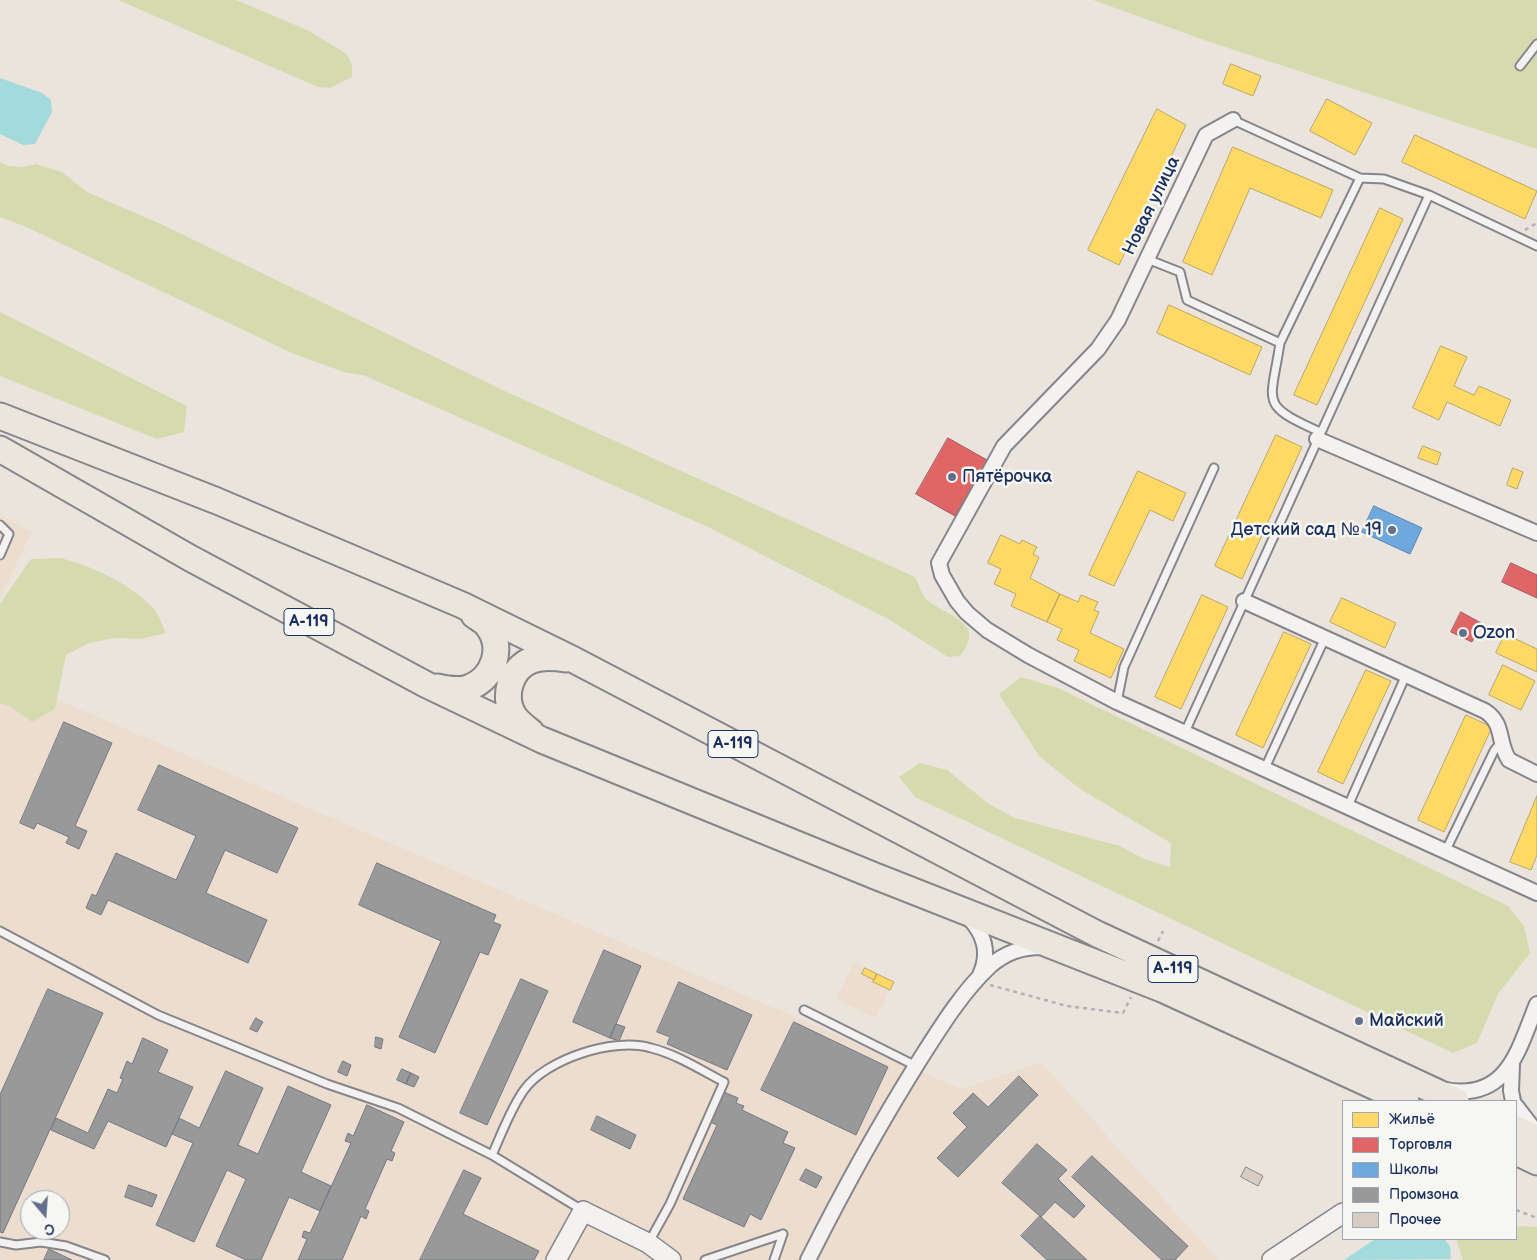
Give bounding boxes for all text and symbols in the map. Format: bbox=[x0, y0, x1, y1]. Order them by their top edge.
street label: Новая улица bbox=[1119, 153, 1185, 259]
place label: Пятёрочка bbox=[962, 466, 1052, 488]
marker: Пятёрочка bbox=[946, 471, 958, 483]
place label: Детский сад № 19 bbox=[1231, 519, 1382, 541]
marker: Детский сад № 19 bbox=[1386, 524, 1398, 536]
road number: А-119 bbox=[284, 608, 334, 636]
place label: Ozon bbox=[1473, 622, 1515, 644]
marker: Ozon bbox=[1457, 627, 1469, 639]
road number: А-119 bbox=[708, 731, 758, 758]
road number: А-119 bbox=[1148, 956, 1198, 982]
place label: Майский bbox=[1369, 1010, 1444, 1032]
marker: Майский bbox=[1353, 1015, 1365, 1027]
legend bbox=[1342, 1100, 1517, 1240]
text: Жильё bbox=[1389, 1110, 1435, 1129]
text: Торговля bbox=[1389, 1135, 1452, 1154]
text: Школы bbox=[1389, 1160, 1438, 1179]
text: Промзона bbox=[1389, 1185, 1459, 1204]
north arrow bbox=[20, 1190, 70, 1240]
text: Прочее bbox=[1389, 1210, 1441, 1229]
text: С bbox=[42, 1219, 57, 1238]

